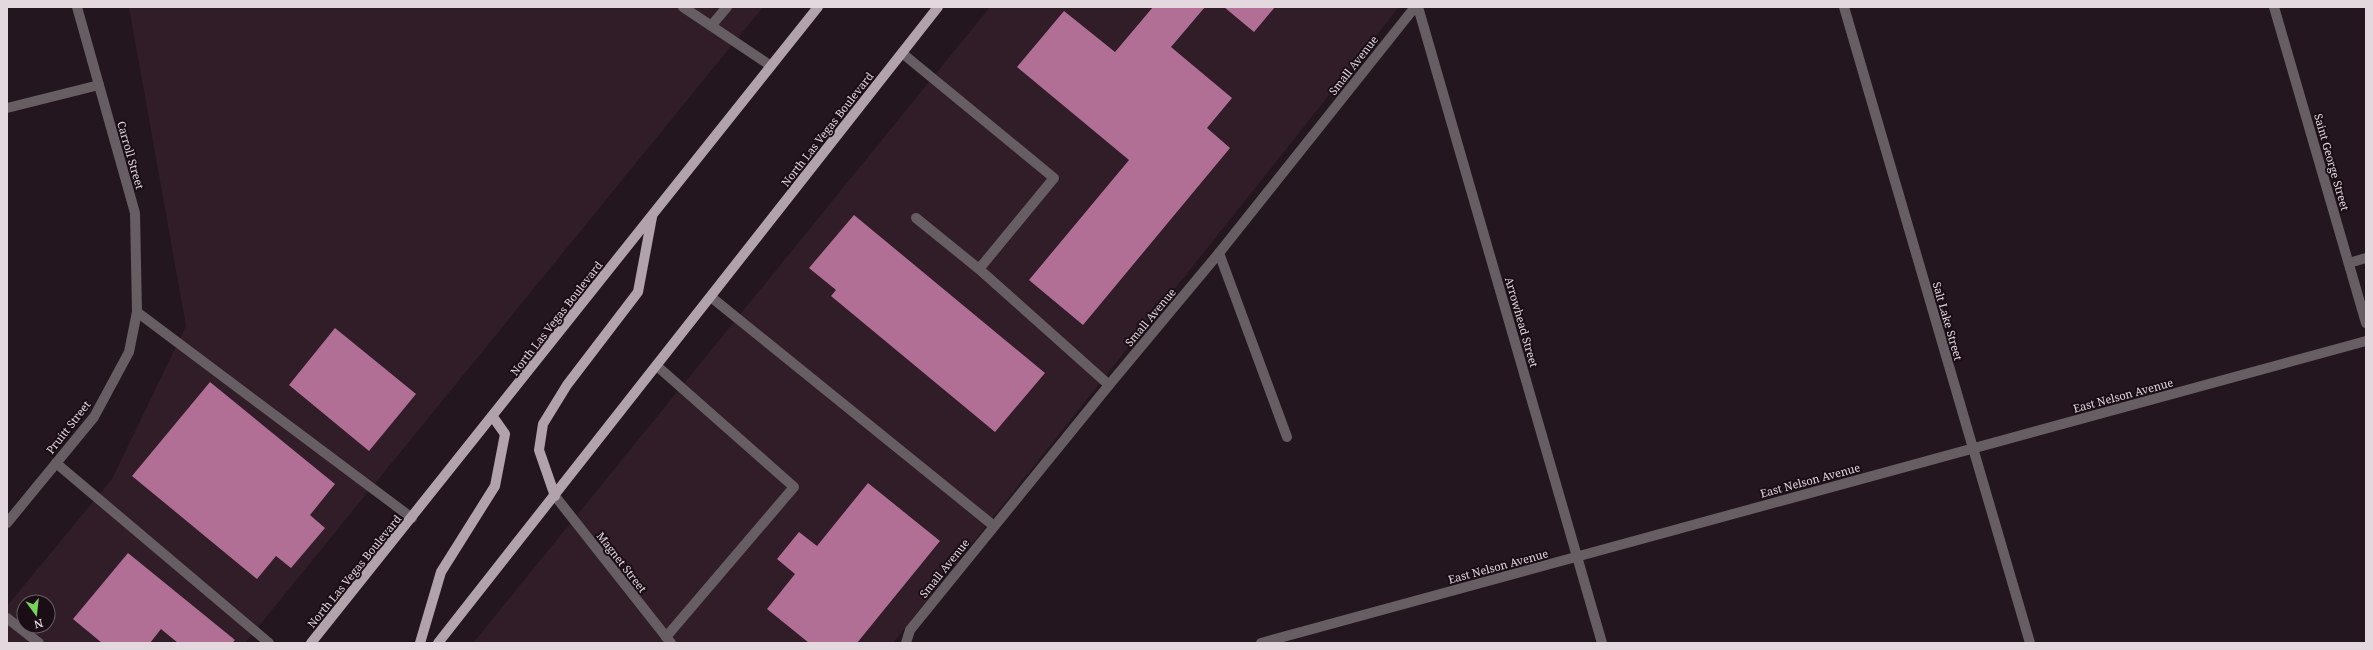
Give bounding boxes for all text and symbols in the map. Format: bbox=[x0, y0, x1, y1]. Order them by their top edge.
street label: Small Avenue bbox=[1325, 32, 1381, 98]
street label: North Las Vegas Boulevard bbox=[778, 68, 877, 189]
street label: Saint George Street bbox=[2311, 112, 2353, 212]
street label: Carroll Street bbox=[114, 119, 148, 191]
street label: North Las Vegas Boulevard bbox=[507, 257, 606, 378]
street label: Arrowhead Street bbox=[1502, 275, 1542, 369]
street label: Salt Lake Street bbox=[1930, 280, 1966, 362]
street label: Small Avenue bbox=[1121, 285, 1179, 349]
street label: East Nelson Avenue bbox=[2071, 374, 2175, 416]
street label: Pruitt Street bbox=[43, 397, 94, 457]
street label: East Nelson Avenue bbox=[1758, 459, 1862, 501]
street label: North Las Vegas Boulevard bbox=[304, 511, 404, 631]
street label: Magnet Street bbox=[594, 529, 650, 595]
street label: Small Avenue bbox=[916, 535, 972, 601]
street label: East Nelson Avenue bbox=[1446, 545, 1550, 587]
north arrow bbox=[16, 594, 56, 634]
text: N bbox=[32, 616, 45, 633]

